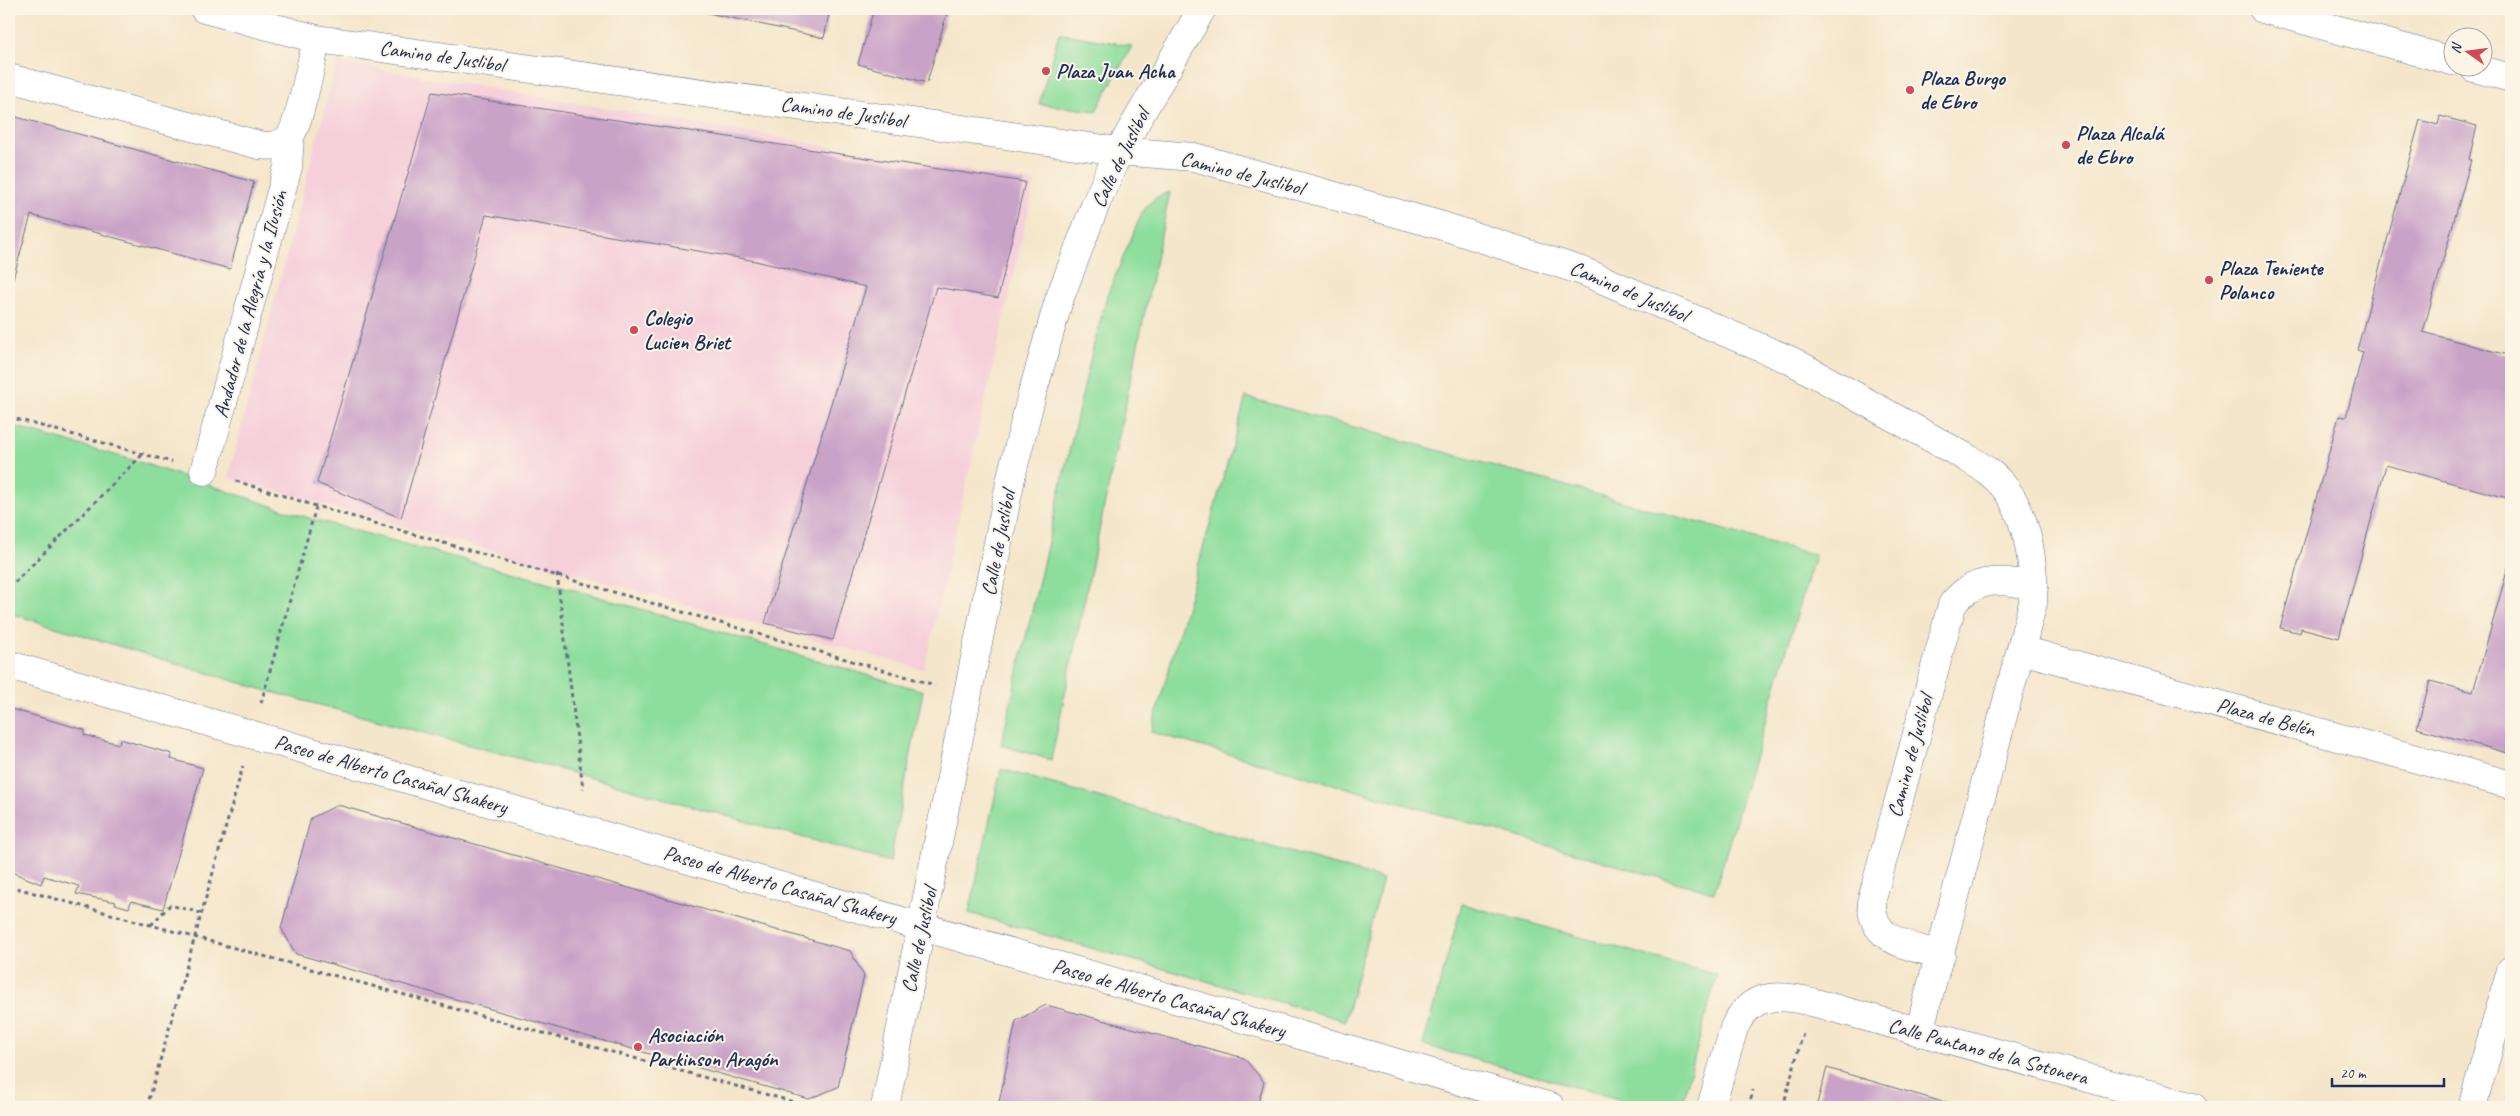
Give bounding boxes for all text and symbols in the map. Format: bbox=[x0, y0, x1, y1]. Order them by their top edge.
north arrow bbox=[2442, 28, 2492, 78]
street label: Camino de Juslibol bbox=[378, 34, 510, 78]
text: N bbox=[2447, 40, 2466, 55]
place label: Plaza Juan Acha bbox=[1056, 58, 1176, 84]
marker: Plaza Juan Acha bbox=[1040, 65, 1052, 77]
place label: Plaza Burgo de Ebro bbox=[1920, 65, 2006, 115]
marker: Plaza Burgo de Ebro bbox=[1904, 84, 1916, 96]
street label: Camino de Juslibol bbox=[779, 90, 911, 134]
street label: Calle de Juslibol bbox=[1085, 101, 1157, 212]
place label: Plaza Alcalá de Ebro bbox=[2076, 120, 2165, 170]
marker: Plaza Alcalá de Ebro bbox=[2060, 139, 2072, 151]
street label: Camino de Juslibol bbox=[1178, 145, 1310, 202]
street label: Andador de la Alegría y la Ilusión bbox=[207, 187, 293, 421]
street label: Camino de Juslibol bbox=[1566, 254, 1695, 329]
place label: Plaza Teniente Polanco bbox=[2219, 255, 2324, 305]
marker: Plaza Teniente Polanco bbox=[2203, 274, 2215, 286]
place label: Colegio Lucien Briet bbox=[644, 305, 732, 355]
marker: Colegio Lucien Briet bbox=[628, 324, 640, 336]
street label: Calle de Juslibol bbox=[975, 485, 1022, 598]
street label: Camino de Juslibol bbox=[1881, 689, 1940, 820]
street label: Plaza de Belén bbox=[2214, 691, 2319, 743]
street label: Paseo de Alberto Casañal Shakery bbox=[272, 728, 512, 820]
street label: Paseo de Alberto Casañal Shakery bbox=[661, 839, 901, 931]
street label: Calle de Juslibol bbox=[895, 882, 944, 995]
street label: Paseo de Alberto Casañal Shakery bbox=[1050, 952, 1290, 1044]
street label: Calle Pantano de la Sotonera bbox=[1885, 1012, 2092, 1091]
place label: Asociación Parkinson Aragón bbox=[648, 1022, 779, 1072]
marker: Asociación Parkinson Aragón bbox=[632, 1041, 644, 1053]
scale bar bbox=[2332, 1056, 2445, 1088]
text: 20 m bbox=[2340, 1064, 2367, 1083]

